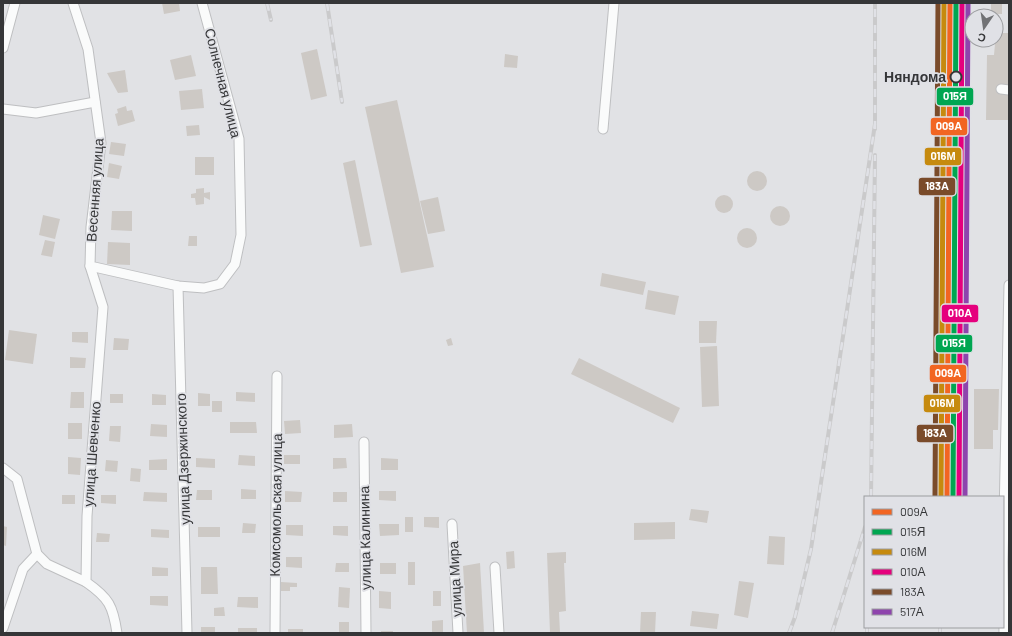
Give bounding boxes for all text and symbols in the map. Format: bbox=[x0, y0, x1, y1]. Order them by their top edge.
north arrow bbox=[964, 8, 1004, 48]
street label: Солнечная улица bbox=[202, 26, 245, 140]
text: С bbox=[976, 31, 987, 45]
place label: Няндома bbox=[884, 68, 946, 85]
marker: Няндома bbox=[949, 70, 963, 84]
line badge: 015Я bbox=[936, 87, 974, 106]
text: 015Я bbox=[943, 89, 967, 102]
line badge: 009А bbox=[930, 117, 968, 136]
text: 009А bbox=[936, 119, 962, 132]
street label: Весенняя улица bbox=[82, 137, 107, 242]
line badge: 016М bbox=[924, 147, 962, 166]
text: 016М bbox=[930, 149, 956, 162]
line badge: 183А bbox=[918, 177, 956, 196]
text: 183А bbox=[925, 179, 949, 192]
line badge: 010А bbox=[941, 304, 979, 323]
text: 010А bbox=[948, 306, 972, 319]
line badge: 015Я bbox=[935, 334, 973, 353]
text: 015Я bbox=[942, 336, 966, 349]
line badge: 009А bbox=[929, 364, 967, 383]
text: 009А bbox=[935, 366, 961, 379]
street label: улица Дзержинского bbox=[172, 393, 193, 525]
line badge: 016М bbox=[923, 394, 961, 413]
text: 016М bbox=[929, 396, 955, 409]
street label: улица Шевченко bbox=[79, 400, 104, 507]
line badge: 183А bbox=[916, 424, 954, 443]
text: 183А bbox=[923, 426, 947, 439]
street label: Комсомольская улица bbox=[266, 433, 285, 577]
street label: улица Калинина bbox=[355, 486, 374, 590]
legend bbox=[864, 496, 1004, 628]
text: 009А bbox=[900, 504, 928, 518]
text: 015Я bbox=[900, 524, 925, 538]
street label: улица Мира bbox=[444, 540, 465, 618]
text: 016М bbox=[900, 544, 927, 558]
text: 010А bbox=[900, 564, 925, 578]
text: 183А bbox=[900, 584, 925, 598]
text: 517А bbox=[900, 604, 924, 618]

